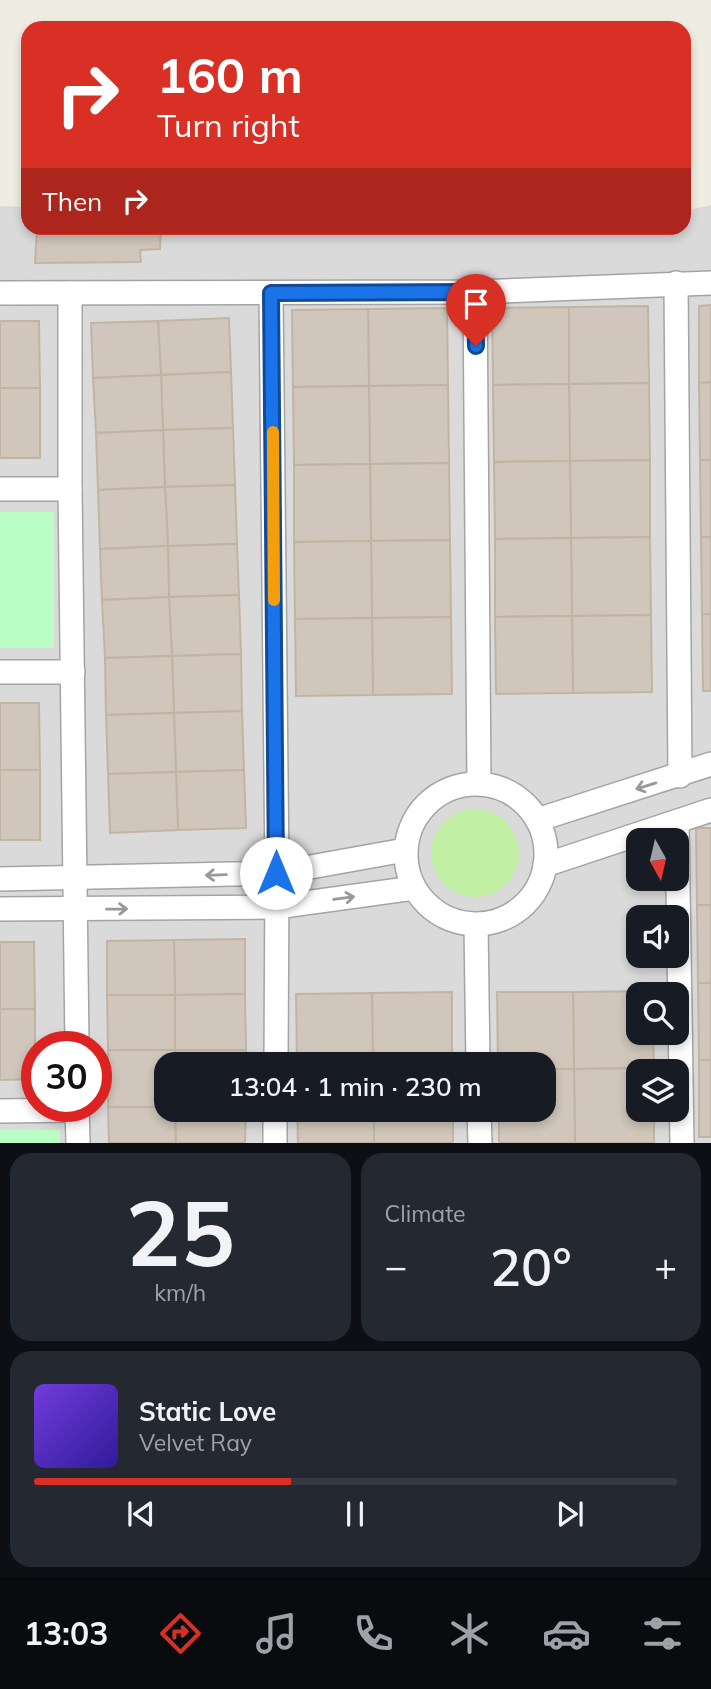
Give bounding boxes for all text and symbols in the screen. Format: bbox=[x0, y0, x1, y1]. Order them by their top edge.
text: 160 m bbox=[157, 44, 303, 105]
icon: right bbox=[42, 49, 133, 140]
text: Turn right bbox=[157, 105, 300, 145]
icon: right bbox=[116, 182, 154, 220]
text: Then bbox=[42, 185, 102, 218]
pin bbox=[446, 274, 506, 346]
icon: arrive bbox=[457, 285, 495, 323]
one-way arrow bbox=[636, 781, 658, 794]
north arrow bbox=[626, 828, 690, 891]
map controls bbox=[626, 828, 689, 1122]
position arrow bbox=[239, 836, 313, 910]
one-way arrow bbox=[205, 868, 228, 881]
one-way arrow bbox=[332, 891, 355, 904]
one-way arrow bbox=[105, 902, 128, 916]
button: sound bbox=[626, 905, 689, 968]
button: search bbox=[626, 982, 689, 1045]
speed limit sign: 30 bbox=[21, 1031, 112, 1122]
button: layers bbox=[626, 1059, 689, 1122]
text: 13:04 · 1 min · 230 m bbox=[228, 1070, 482, 1103]
text: 25 bbox=[126, 1175, 235, 1289]
text: Climate bbox=[385, 1199, 466, 1228]
text: 20° bbox=[490, 1234, 572, 1299]
text: − bbox=[385, 1242, 407, 1290]
text: + bbox=[654, 1242, 677, 1290]
text: km/h bbox=[154, 1278, 206, 1307]
text: Static Love bbox=[139, 1395, 276, 1428]
text: Velvet Ray bbox=[139, 1428, 252, 1457]
icon: previous bbox=[122, 1495, 160, 1533]
icon: pause bbox=[336, 1495, 374, 1533]
icon: next bbox=[551, 1495, 589, 1533]
icon: directions bbox=[156, 1609, 205, 1658]
icon: music bbox=[252, 1609, 301, 1658]
icon: phone bbox=[349, 1609, 398, 1658]
icon: climate bbox=[445, 1609, 494, 1658]
icon: car bbox=[542, 1609, 591, 1658]
icon: filters bbox=[638, 1609, 687, 1658]
text: 13:03 bbox=[24, 1613, 108, 1653]

